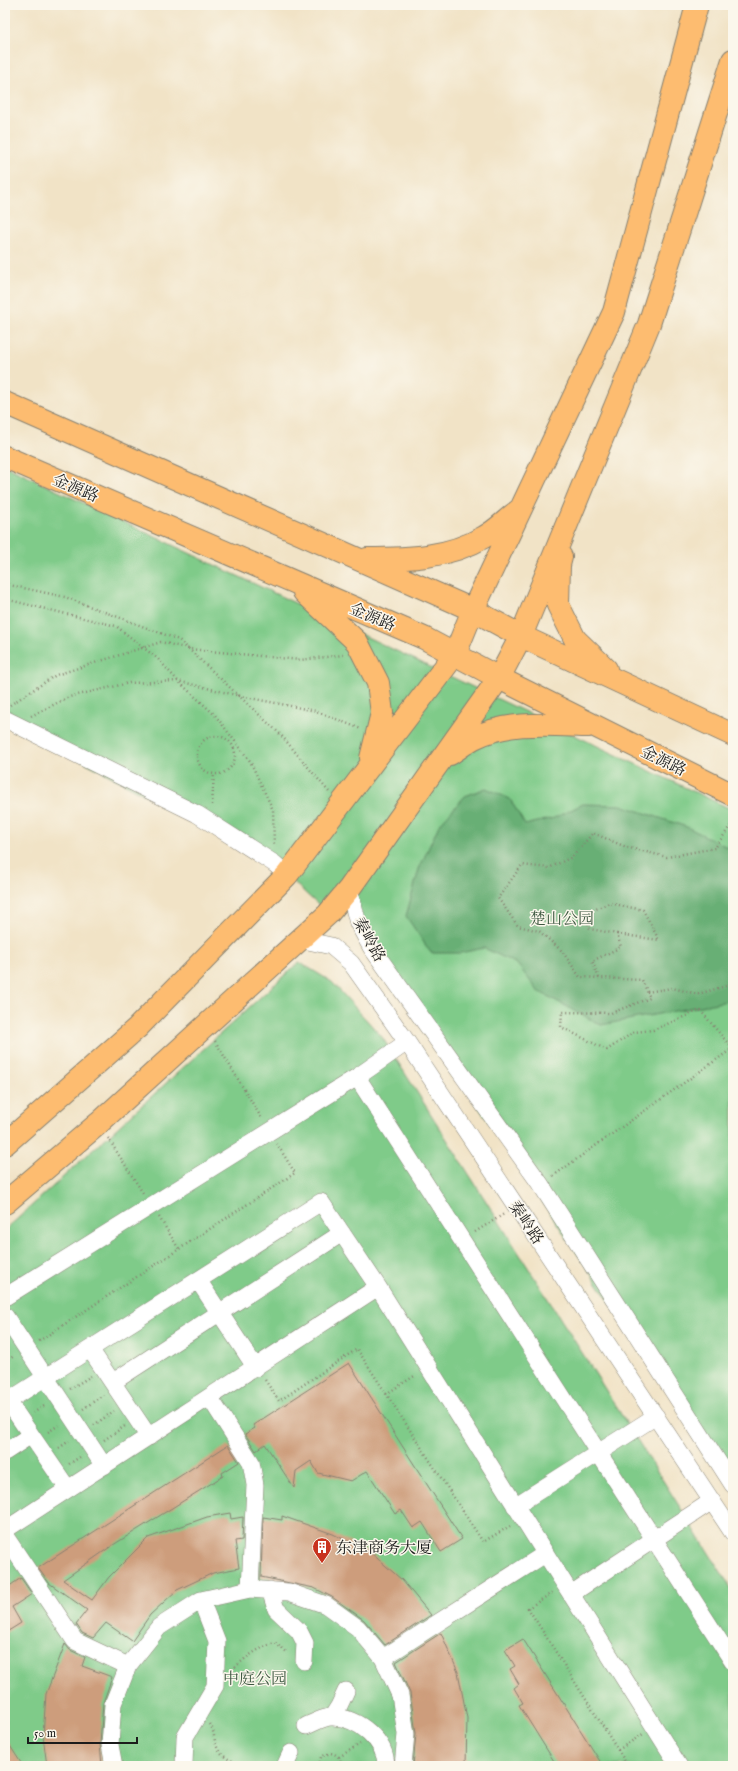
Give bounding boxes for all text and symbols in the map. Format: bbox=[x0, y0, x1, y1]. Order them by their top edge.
street label: 金源路 bbox=[49, 470, 101, 507]
street label: 金源路 bbox=[346, 599, 398, 636]
street label: 金源路 bbox=[637, 742, 689, 781]
park label: 楚山公园 bbox=[530, 910, 594, 930]
street label: 秦岭路 bbox=[348, 914, 389, 966]
street label: 秦岭路 bbox=[504, 1198, 547, 1249]
building icon: 东津商务大厦 bbox=[311, 1536, 333, 1564]
place label: 东津商务大厦 bbox=[336, 1539, 432, 1559]
park label: 中庭公园 bbox=[223, 1670, 287, 1690]
scale bar bbox=[28, 1719, 137, 1745]
text: 50 m bbox=[34, 1726, 56, 1741]

